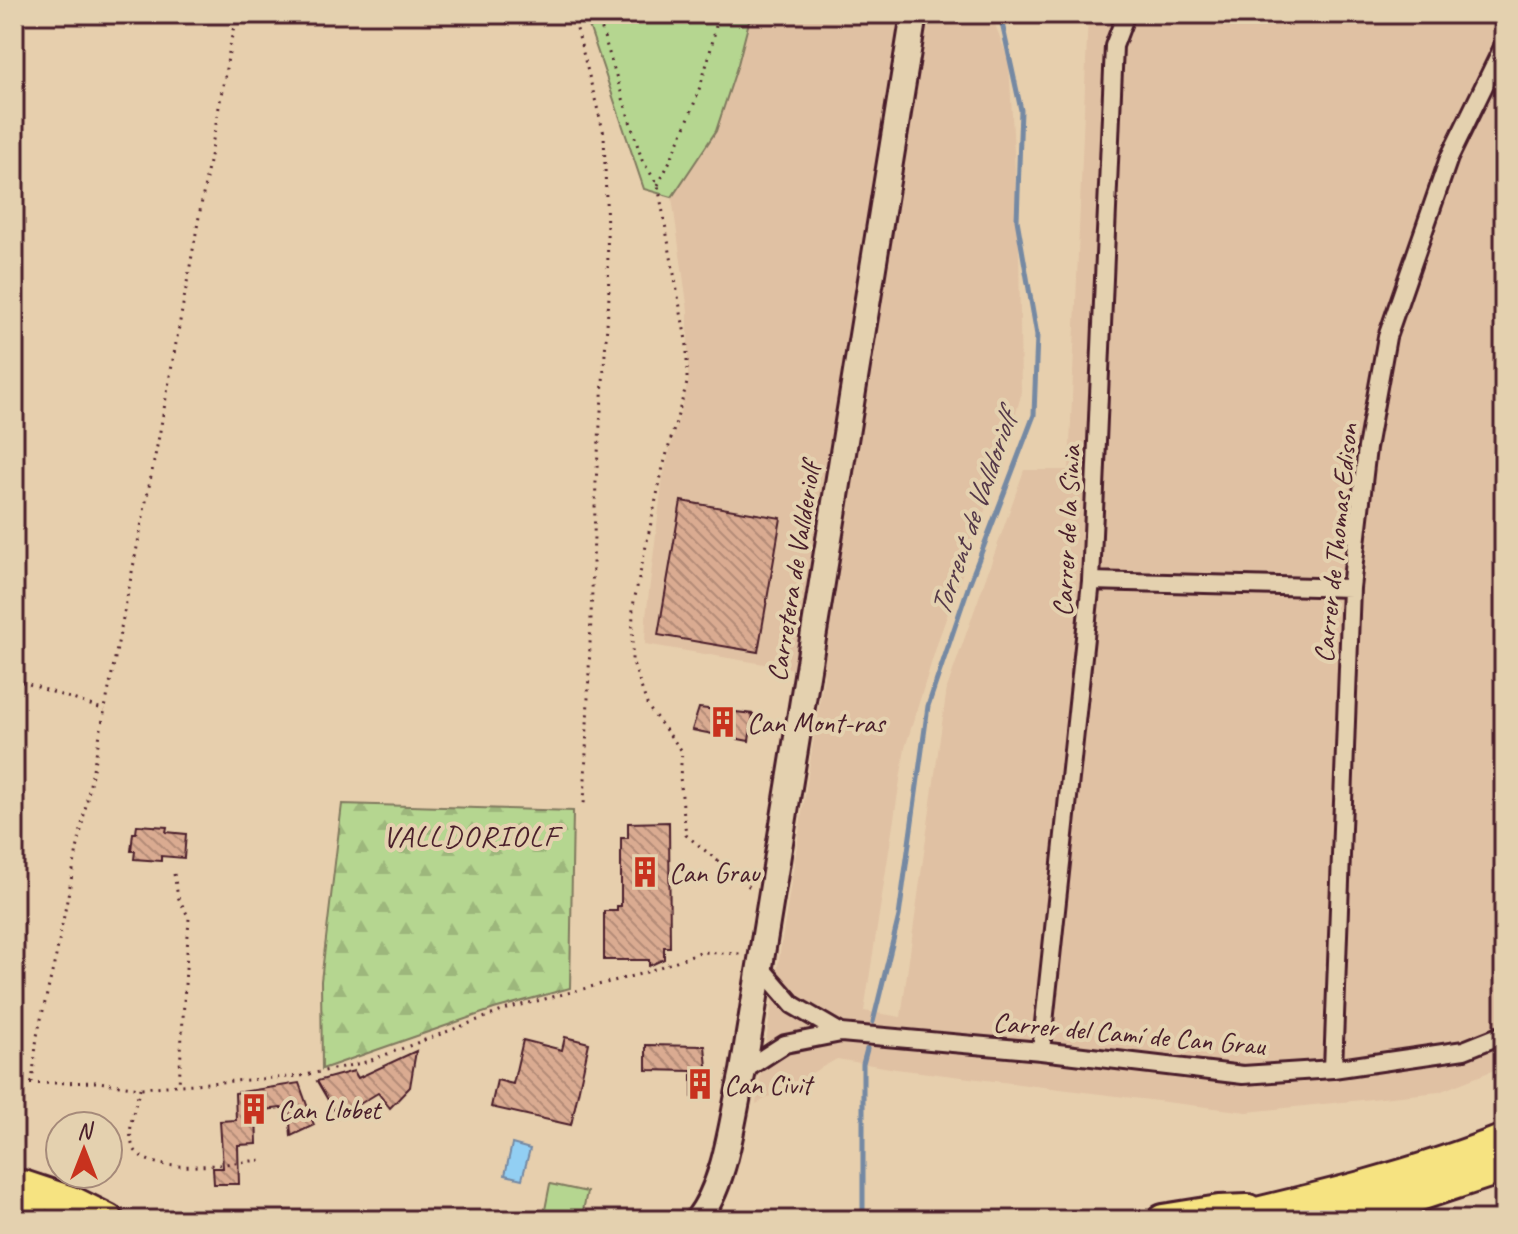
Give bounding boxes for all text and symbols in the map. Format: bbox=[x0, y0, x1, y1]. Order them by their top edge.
water label: Torrent de Valldoriolf bbox=[921, 398, 1029, 620]
street label: Carrer de Thomas Edison bbox=[1306, 420, 1366, 664]
street label: Carrer de la Sinia bbox=[1045, 443, 1089, 617]
street label: Carretera de Vallderiolf bbox=[759, 454, 829, 684]
building icon: Can Mont-ras bbox=[706, 705, 740, 739]
place label: Can Mont-ras bbox=[747, 705, 887, 740]
district label: VALLDORIOLF bbox=[383, 817, 564, 855]
building icon: Can Grau bbox=[628, 855, 662, 889]
place label: Can Grau bbox=[669, 855, 761, 890]
street label: Carrer del Camí de Can Grau bbox=[992, 1004, 1268, 1063]
building icon: Can Civit bbox=[683, 1067, 717, 1101]
place label: Can Civit bbox=[724, 1067, 815, 1102]
building icon: Can Llobet bbox=[237, 1092, 271, 1126]
place label: Can Llobet bbox=[278, 1092, 383, 1127]
north arrow bbox=[44, 1110, 124, 1190]
text: N bbox=[77, 1117, 94, 1145]

